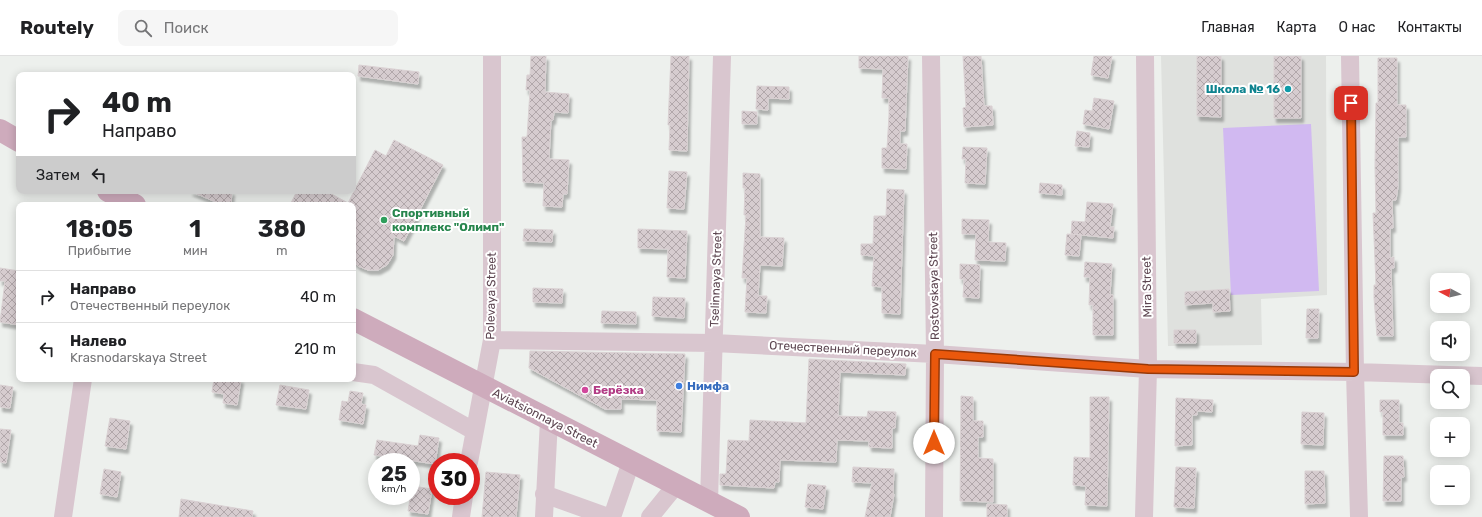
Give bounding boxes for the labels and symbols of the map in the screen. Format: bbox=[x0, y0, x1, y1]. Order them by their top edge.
place label: Школа № 16 bbox=[1206, 82, 1280, 96]
marker: Школа № 16 bbox=[1283, 84, 1293, 94]
pin bbox=[1334, 86, 1368, 120]
place label: Спортивный комплекс "Олимп" bbox=[392, 206, 504, 234]
marker: Спортивный комплекс "Олимп" bbox=[379, 215, 389, 225]
street label: Tselinnaya Street bbox=[707, 230, 725, 327]
street label: Rostovskaya Street bbox=[926, 232, 942, 340]
street label: Polevaya Street bbox=[483, 252, 499, 340]
street label: Mira Street bbox=[1139, 256, 1155, 318]
north arrow bbox=[1430, 273, 1470, 313]
street label: Отечественный переулок bbox=[769, 338, 918, 360]
place label: Нимфа bbox=[687, 379, 729, 393]
marker: Нимфа bbox=[674, 381, 684, 391]
place label: Берёзка bbox=[593, 383, 644, 397]
street label: Aviatsionnaya Street bbox=[490, 385, 600, 451]
marker: Берёзка bbox=[580, 385, 590, 395]
position arrow bbox=[913, 422, 955, 464]
speed limit sign: 30 bbox=[428, 453, 480, 505]

